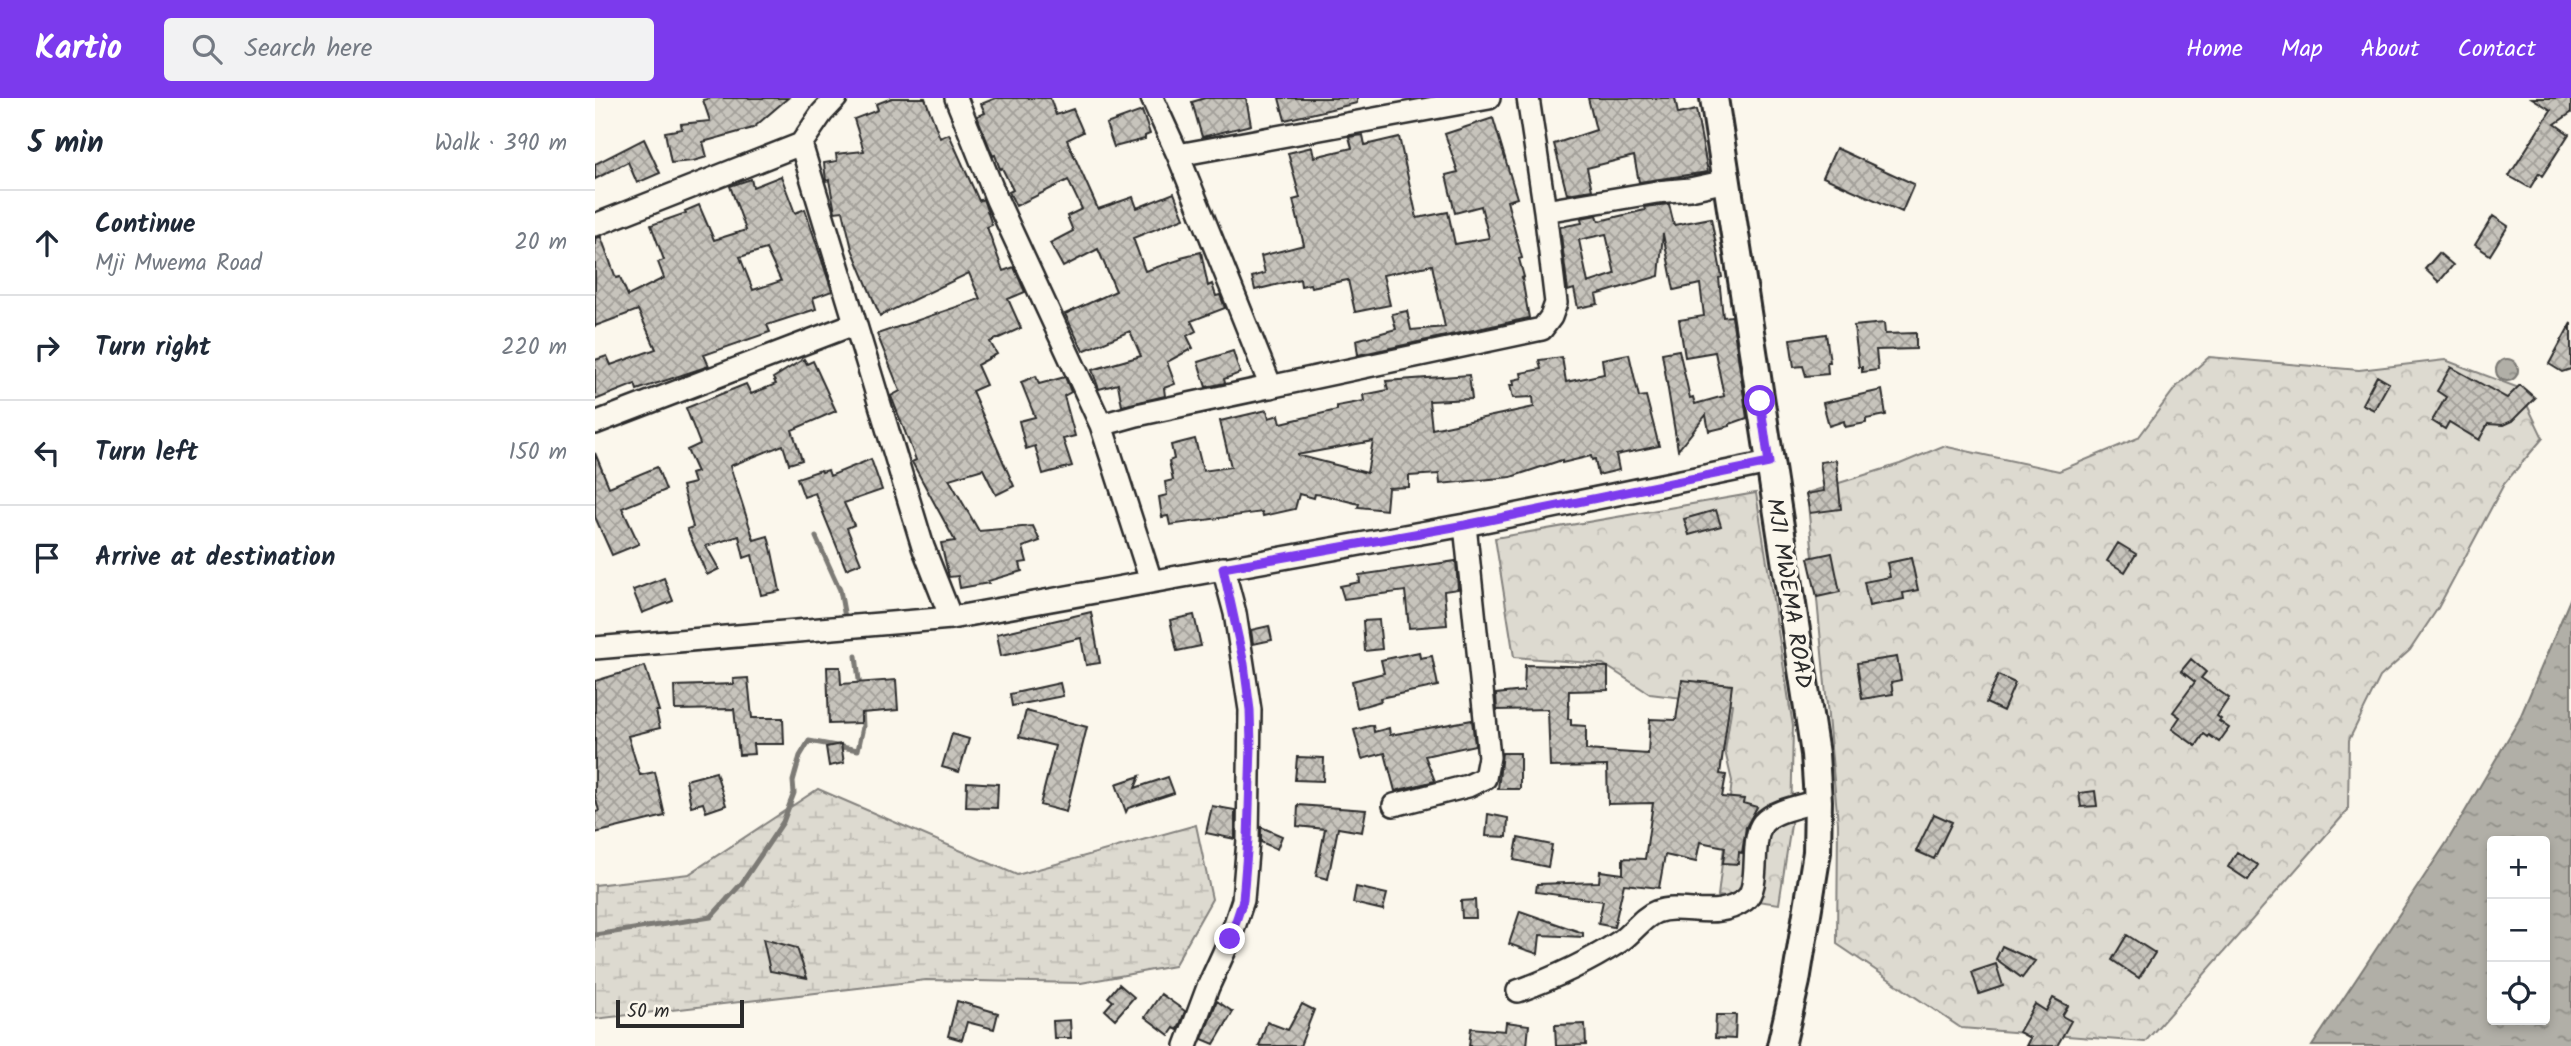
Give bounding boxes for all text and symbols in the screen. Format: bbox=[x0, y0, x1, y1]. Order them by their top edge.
search box bbox=[164, 18, 654, 81]
text: Kartio bbox=[35, 23, 122, 76]
text: Search here bbox=[244, 28, 372, 70]
icon: search bbox=[188, 30, 226, 68]
text: Home bbox=[2186, 30, 2243, 69]
text: Map bbox=[2281, 30, 2323, 69]
text: About bbox=[2361, 30, 2419, 69]
text: Contact bbox=[2457, 30, 2536, 69]
text: 5 min bbox=[28, 120, 104, 168]
text: Walk · 390 m bbox=[435, 126, 567, 162]
text: Continue bbox=[95, 204, 196, 246]
icon: ahead bbox=[28, 224, 66, 262]
text: 20 m bbox=[515, 225, 567, 261]
text: Mji Mwema Road bbox=[95, 246, 262, 282]
text: Turn right bbox=[95, 327, 211, 369]
icon: right bbox=[28, 329, 66, 367]
text: 220 m bbox=[501, 330, 567, 366]
route start bbox=[1744, 385, 1775, 416]
text: Turn left bbox=[95, 432, 198, 474]
icon: left bbox=[28, 434, 66, 472]
text: 150 m bbox=[508, 435, 567, 471]
street label: MJI MWEMA ROAD bbox=[1755, 495, 1821, 691]
text: Arrive at destination bbox=[95, 537, 335, 579]
icon: arrive bbox=[28, 539, 66, 577]
map controls bbox=[2487, 836, 2550, 1025]
button: + bbox=[2487, 836, 2550, 899]
button: − bbox=[2487, 899, 2550, 962]
route end bbox=[1214, 923, 1245, 954]
button: locate bbox=[2487, 962, 2550, 1025]
scale bar bbox=[616, 997, 744, 1029]
text: 50 m bbox=[627, 997, 669, 1027]

